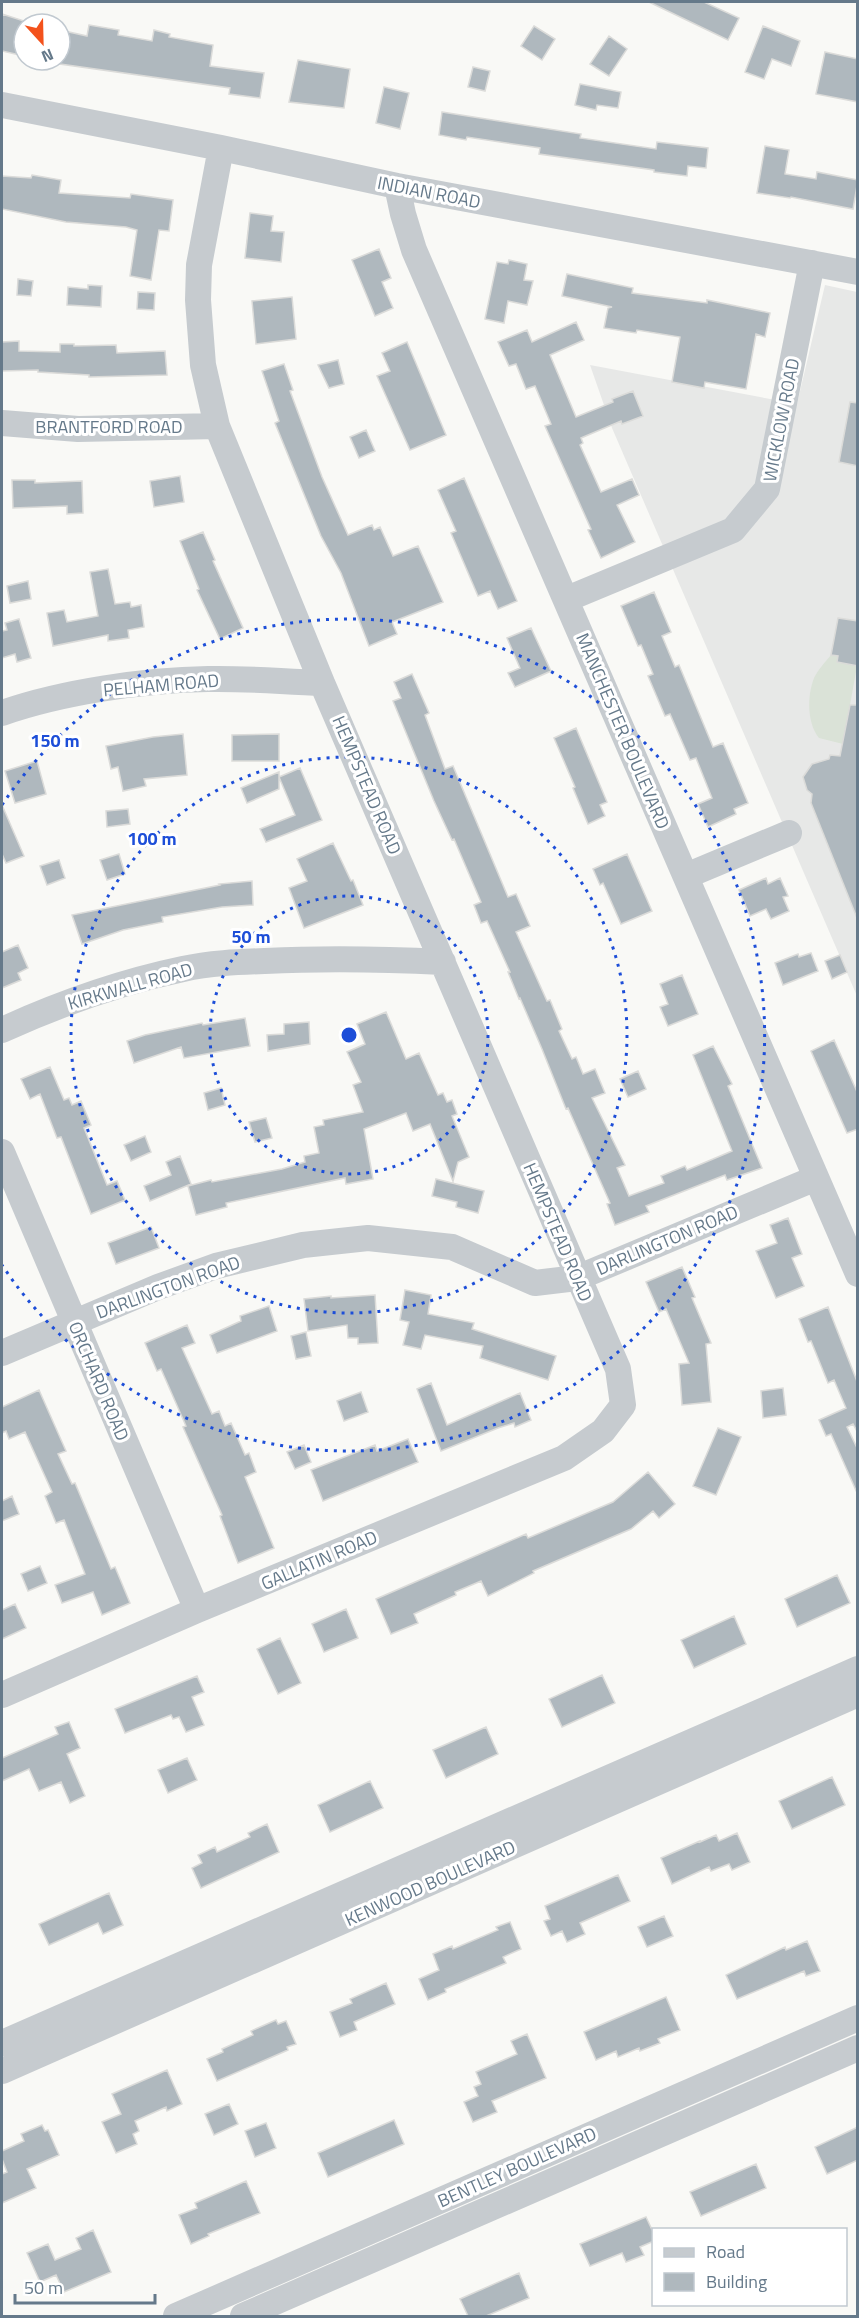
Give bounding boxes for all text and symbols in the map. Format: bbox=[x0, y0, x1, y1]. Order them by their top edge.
north arrow bbox=[12, 12, 72, 72]
text: N bbox=[38, 43, 57, 69]
street label: INDIAN ROAD bbox=[375, 169, 483, 215]
street label: WICKLOW ROAD bbox=[756, 356, 806, 484]
street label: BRANTFORD ROAD bbox=[35, 413, 183, 440]
street label: MANCHESTER BOULEVARD bbox=[569, 629, 677, 833]
street label: PELHAM ROAD bbox=[102, 666, 220, 704]
street label: HEMPSTEAD ROAD bbox=[326, 711, 408, 859]
text: 150 m bbox=[30, 727, 80, 754]
text: 100 m bbox=[127, 825, 177, 852]
text: 50 m bbox=[231, 923, 271, 950]
street label: KIRKWALL ROAD bbox=[64, 955, 196, 1017]
centre of rings bbox=[339, 1025, 359, 1045]
street label: HEMPSTEAD ROAD bbox=[517, 1158, 599, 1306]
street label: DARLINGTON ROAD bbox=[592, 1198, 742, 1282]
street label: DARLINGTON ROAD bbox=[92, 1248, 244, 1326]
street label: ORCHARD ROAD bbox=[62, 1317, 136, 1445]
street label: GALLATIN ROAD bbox=[257, 1523, 381, 1597]
street label: KENWOOD BOULEVARD bbox=[340, 1833, 520, 1933]
street label: BENTLEY BOULEVARD bbox=[433, 2120, 601, 2214]
legend bbox=[652, 2228, 847, 2306]
text: Road bbox=[706, 2238, 745, 2265]
scale bar bbox=[15, 2267, 154, 2305]
text: Building bbox=[706, 2268, 767, 2295]
text: 50 m bbox=[24, 2274, 63, 2301]

